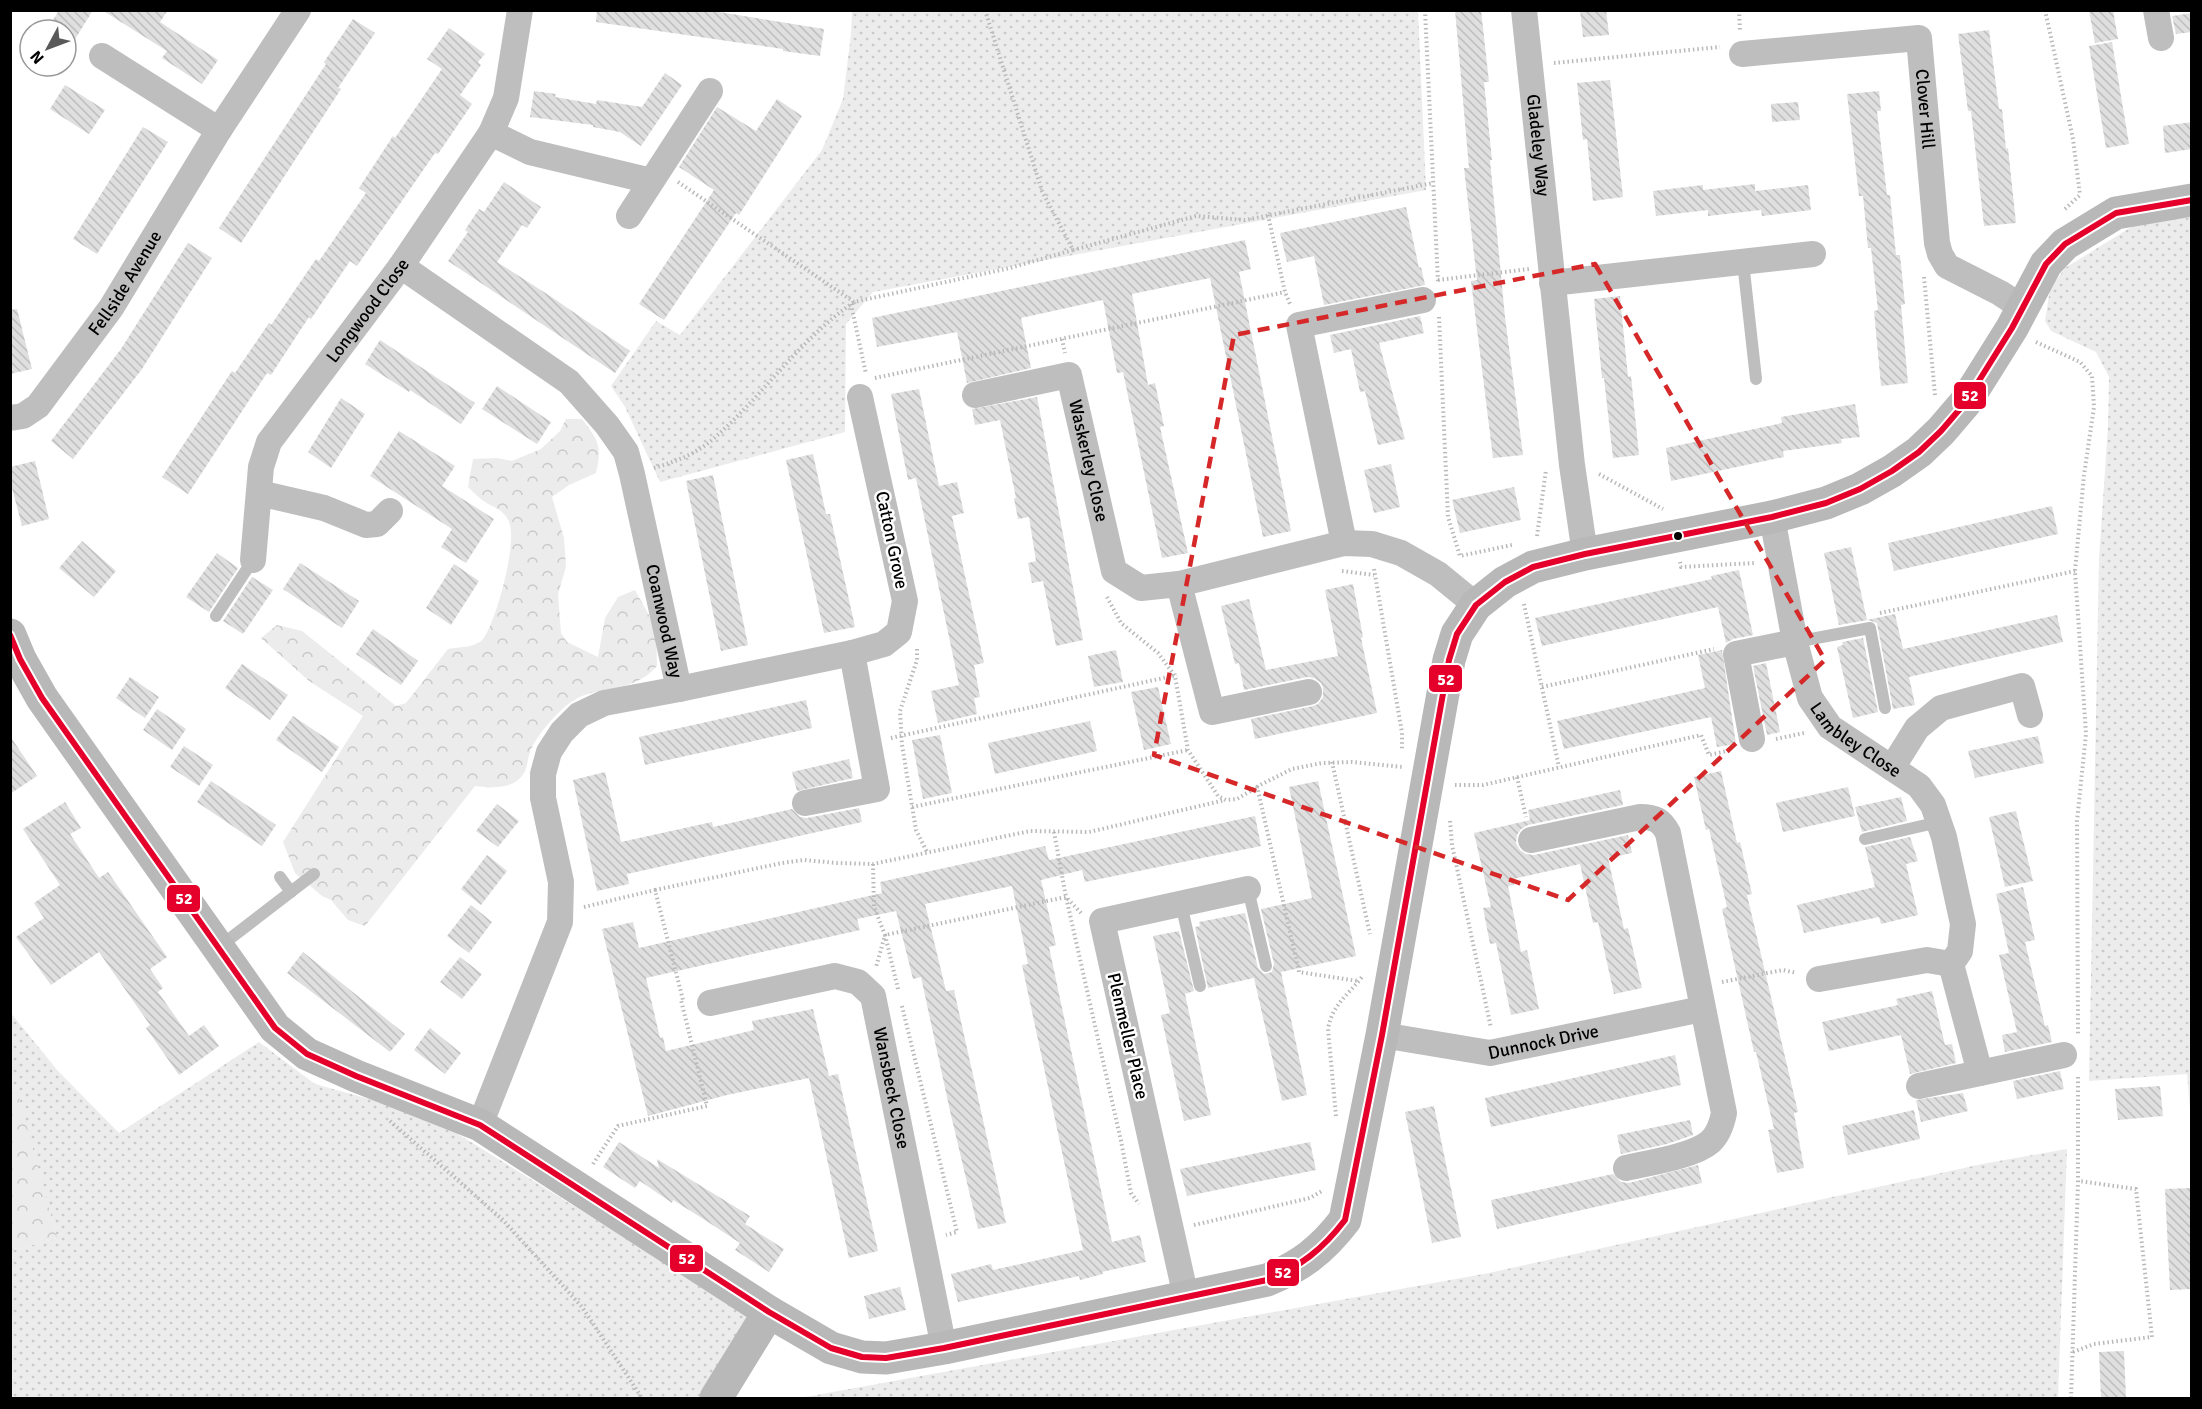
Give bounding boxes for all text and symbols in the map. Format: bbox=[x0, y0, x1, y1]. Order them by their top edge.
north arrow bbox=[18, 18, 78, 78]
text: N bbox=[26, 46, 49, 68]
street label: Clover Hill bbox=[1911, 68, 1940, 150]
street label: Gladeley Way bbox=[1522, 93, 1555, 198]
street label: Fellside Avenue bbox=[83, 227, 166, 340]
street label: Longwood Close bbox=[321, 254, 414, 367]
line badge: 52 bbox=[1953, 381, 1987, 410]
text: 52 bbox=[1961, 386, 1979, 406]
street label: Waskerley Close bbox=[1064, 398, 1113, 524]
street label: Catton Grove bbox=[871, 489, 913, 591]
unlabelled marker bbox=[1672, 530, 1684, 542]
street label: Coanwood Way bbox=[641, 562, 687, 681]
line badge: 52 bbox=[1428, 664, 1463, 693]
text: 52 bbox=[1437, 670, 1455, 690]
street label: Lambley Close bbox=[1805, 698, 1905, 782]
line badge: 52 bbox=[166, 884, 201, 913]
text: 52 bbox=[175, 889, 193, 909]
street label: Plenmeller Place bbox=[1103, 971, 1153, 1101]
street label: Dunnock Drive bbox=[1486, 1020, 1601, 1064]
street label: Wansbeck Close bbox=[869, 1025, 915, 1151]
line badge: 52 bbox=[669, 1244, 704, 1273]
text: 52 bbox=[678, 1249, 696, 1269]
line badge: 52 bbox=[1266, 1258, 1300, 1287]
text: 52 bbox=[1274, 1263, 1292, 1283]

